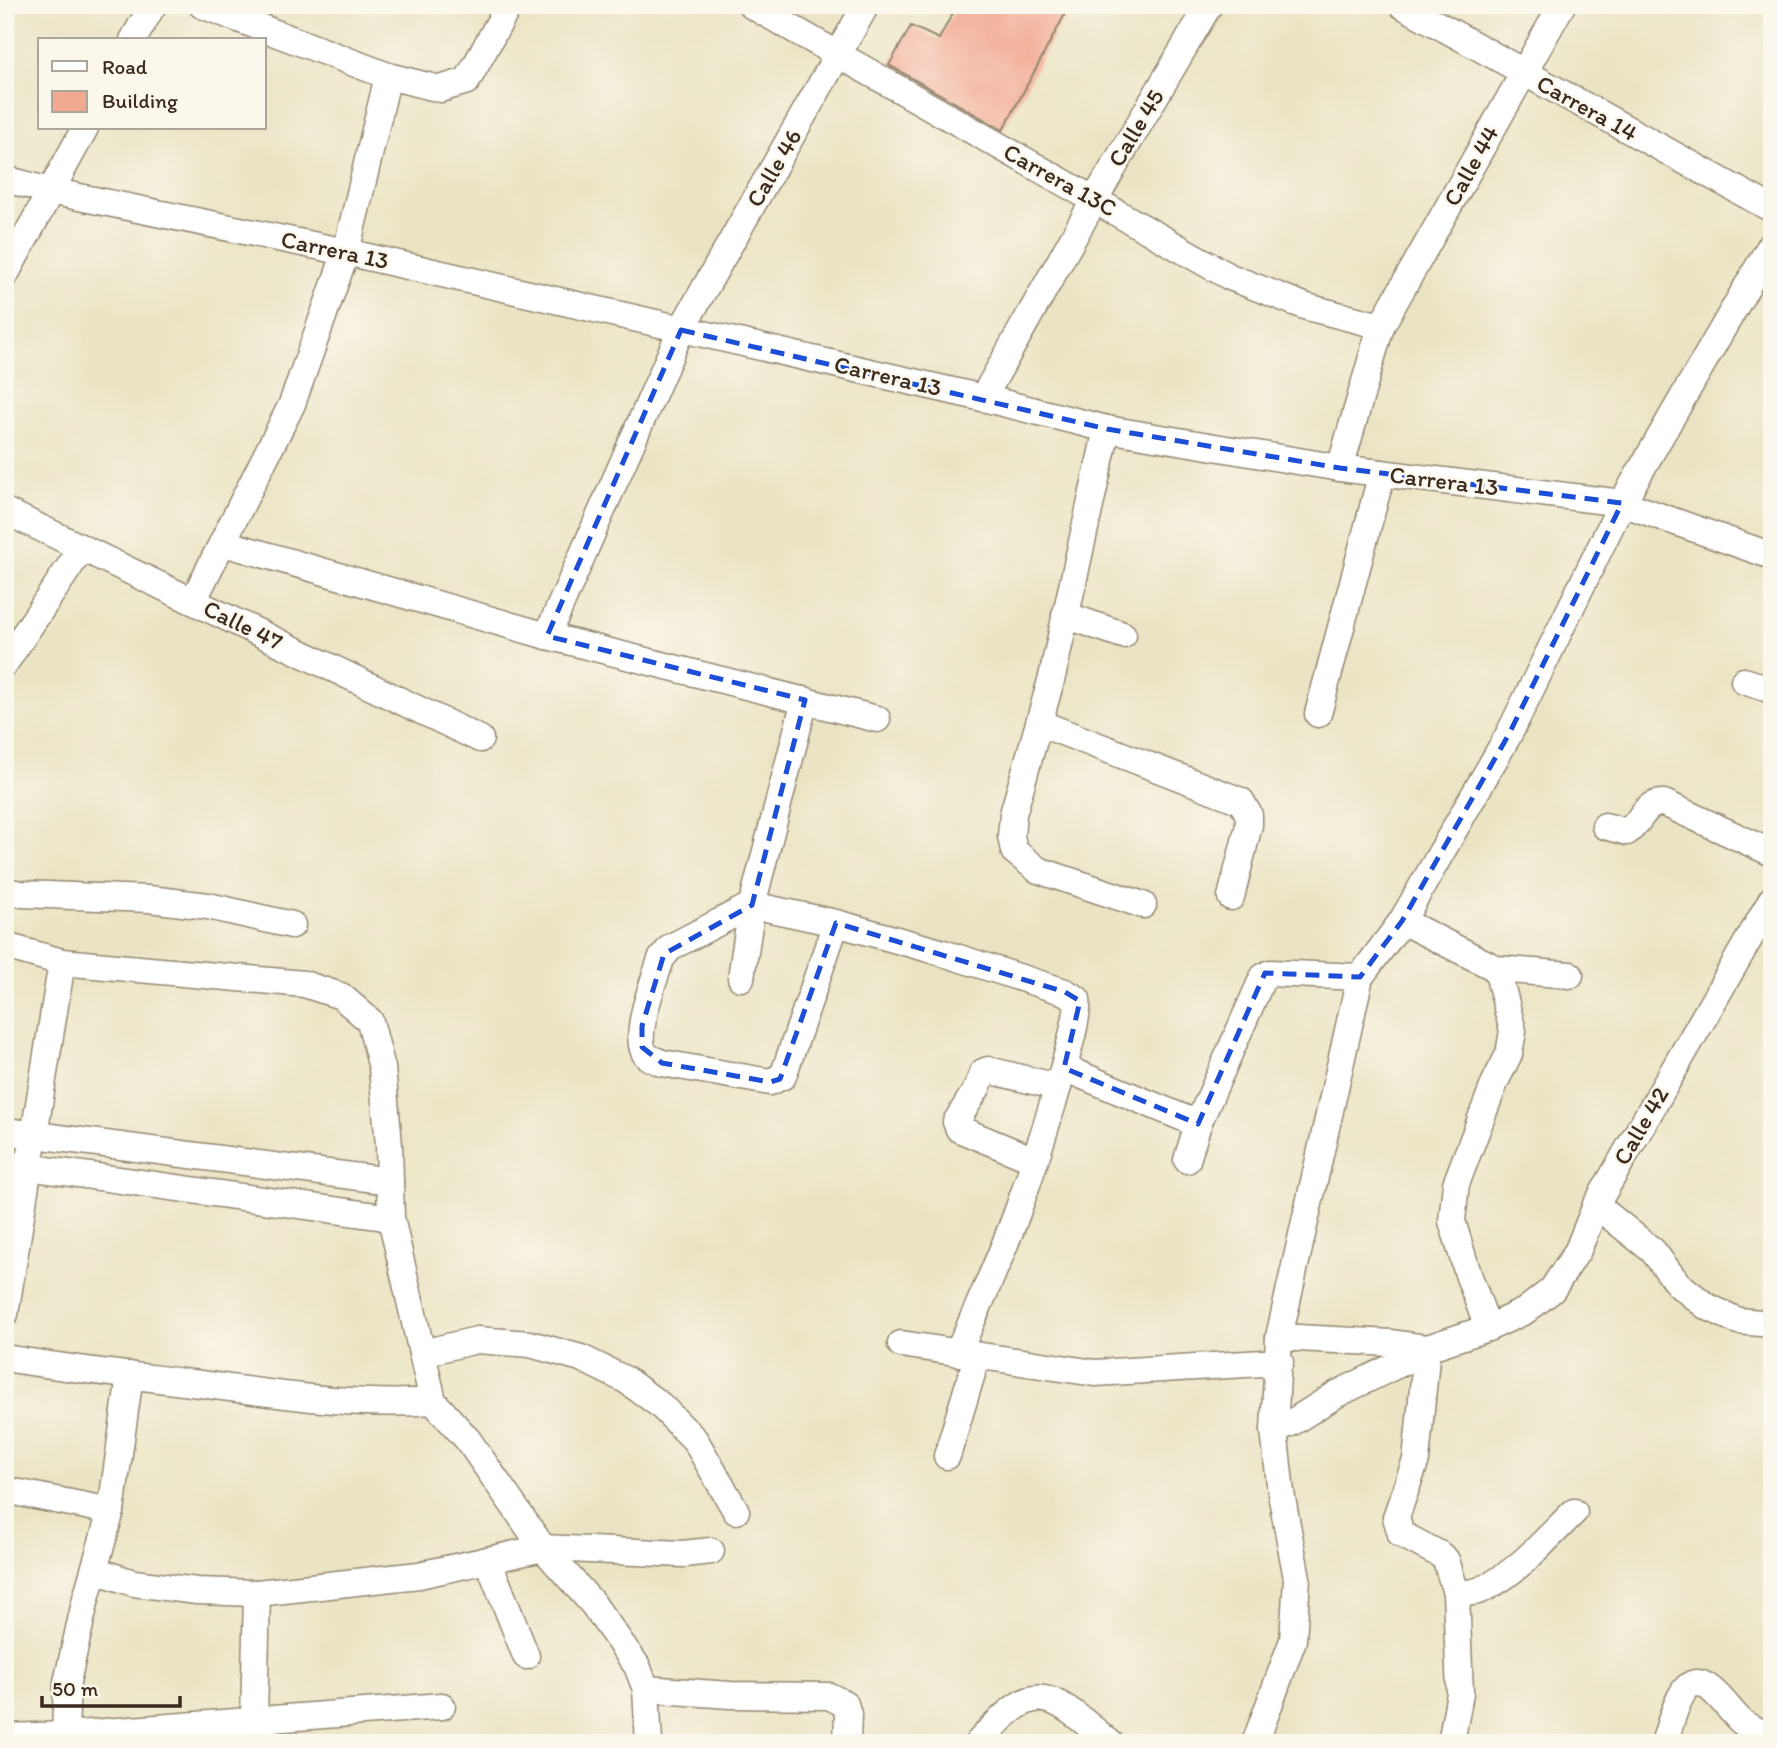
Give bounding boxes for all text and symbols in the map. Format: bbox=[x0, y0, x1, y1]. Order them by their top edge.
legend bbox=[38, 38, 266, 130]
text: Road bbox=[102, 54, 148, 79]
street label: Carrera 14 bbox=[1532, 68, 1643, 147]
street label: Calle 45 bbox=[1101, 84, 1170, 172]
text: Building bbox=[102, 88, 178, 113]
street label: Calle 44 bbox=[1437, 121, 1504, 211]
street label: Calle 46 bbox=[740, 123, 807, 212]
street label: Carrera 13C bbox=[999, 137, 1122, 223]
street label: Carrera 13 bbox=[279, 224, 392, 275]
street label: Carrera 13 bbox=[831, 349, 945, 402]
street label: Carrera 13 bbox=[1388, 459, 1500, 502]
street label: Calle 47 bbox=[199, 593, 288, 656]
street label: Calle 42 bbox=[1607, 1081, 1675, 1170]
scale bar bbox=[42, 1664, 180, 1708]
text: 50 m bbox=[52, 1676, 99, 1701]

